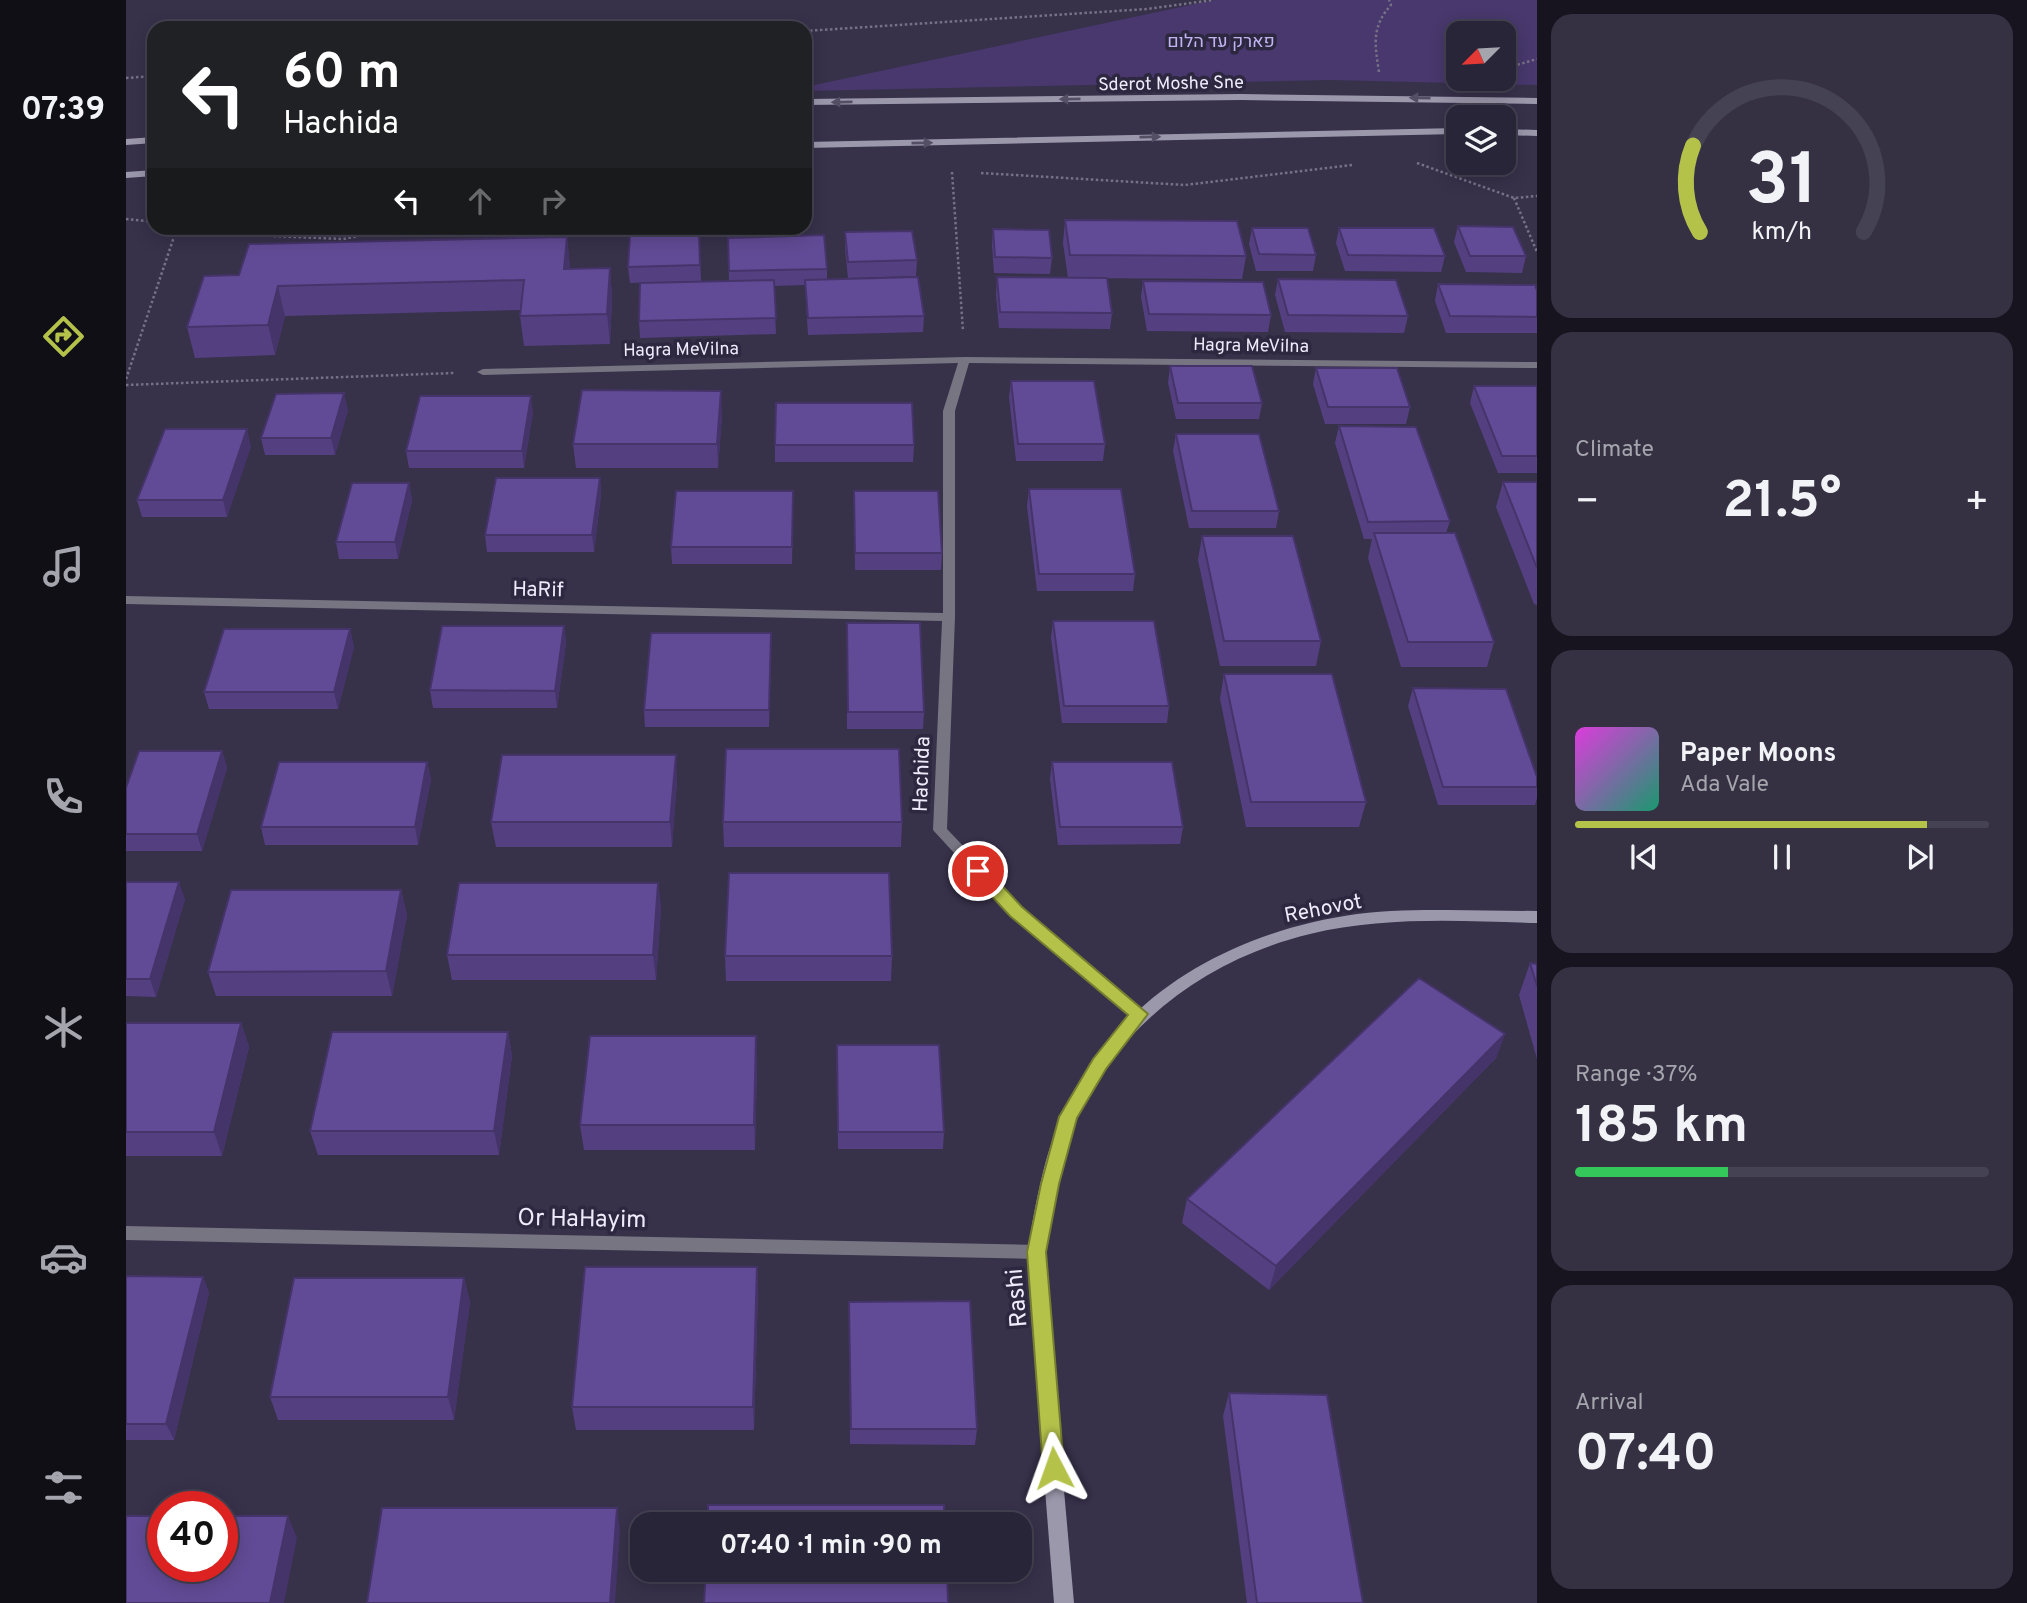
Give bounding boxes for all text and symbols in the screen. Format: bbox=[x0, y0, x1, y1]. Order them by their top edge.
north arrow bbox=[1446, 21, 1516, 91]
map controls bbox=[1446, 21, 1516, 175]
park label: פארק עד הלום bbox=[1167, 31, 1275, 54]
text: 60 m bbox=[283, 44, 401, 106]
icon: left bbox=[168, 49, 259, 140]
street label: Sderot Moshe Sne bbox=[1098, 72, 1244, 97]
text: 07:39 bbox=[21, 91, 105, 131]
one-way arrow bbox=[1059, 93, 1081, 105]
one-way arrow bbox=[1409, 93, 1431, 104]
one-way arrow bbox=[831, 96, 853, 108]
text: Hachida bbox=[283, 105, 399, 145]
button: layers bbox=[1446, 105, 1516, 175]
one-way arrow bbox=[1139, 131, 1161, 143]
one-way arrow bbox=[911, 137, 933, 148]
text: 31 bbox=[1746, 138, 1818, 230]
icon: left bbox=[388, 182, 426, 220]
icon: ahead bbox=[461, 182, 499, 220]
icon: right bbox=[534, 182, 572, 220]
text: km/h bbox=[1752, 217, 1812, 249]
icon: directions bbox=[39, 312, 88, 361]
street label: Hagra MeVilna bbox=[1193, 334, 1309, 359]
street label: Hagra MeVilna bbox=[623, 338, 739, 363]
text: Climate bbox=[1575, 436, 1654, 465]
text: 21.5° bbox=[1723, 470, 1841, 536]
text: − bbox=[1575, 479, 1600, 528]
text: + bbox=[1964, 479, 1989, 528]
icon: music bbox=[39, 542, 88, 591]
street label: HaRif bbox=[512, 577, 564, 604]
street label: Hachida bbox=[908, 736, 937, 812]
text: Paper Moons bbox=[1680, 738, 1836, 771]
text: Ada Vale bbox=[1680, 771, 1769, 800]
icon: phone bbox=[39, 772, 88, 821]
icon: previous bbox=[1625, 838, 1663, 876]
icon: pause bbox=[1763, 838, 1801, 876]
icon: next bbox=[1901, 838, 1939, 876]
pin bbox=[948, 841, 1008, 901]
icon: arrive bbox=[959, 852, 997, 890]
street label: Rehovot bbox=[1282, 889, 1364, 930]
icon: climate bbox=[39, 1003, 88, 1052]
text: Range · 37% bbox=[1575, 1061, 1697, 1090]
text: 185 km bbox=[1575, 1095, 1748, 1161]
street label: Or HaHayim bbox=[517, 1204, 647, 1236]
icon: car bbox=[39, 1233, 88, 1282]
street label: Rashi bbox=[1000, 1267, 1036, 1329]
text: Arrival bbox=[1575, 1389, 1644, 1418]
text: 07:40 bbox=[1575, 1423, 1716, 1489]
position arrow bbox=[1017, 1431, 1091, 1505]
icon: filters bbox=[39, 1463, 88, 1512]
speed limit sign: 40 bbox=[147, 1491, 238, 1582]
text: 07:40 · 1 min · 90 m bbox=[720, 1530, 942, 1563]

